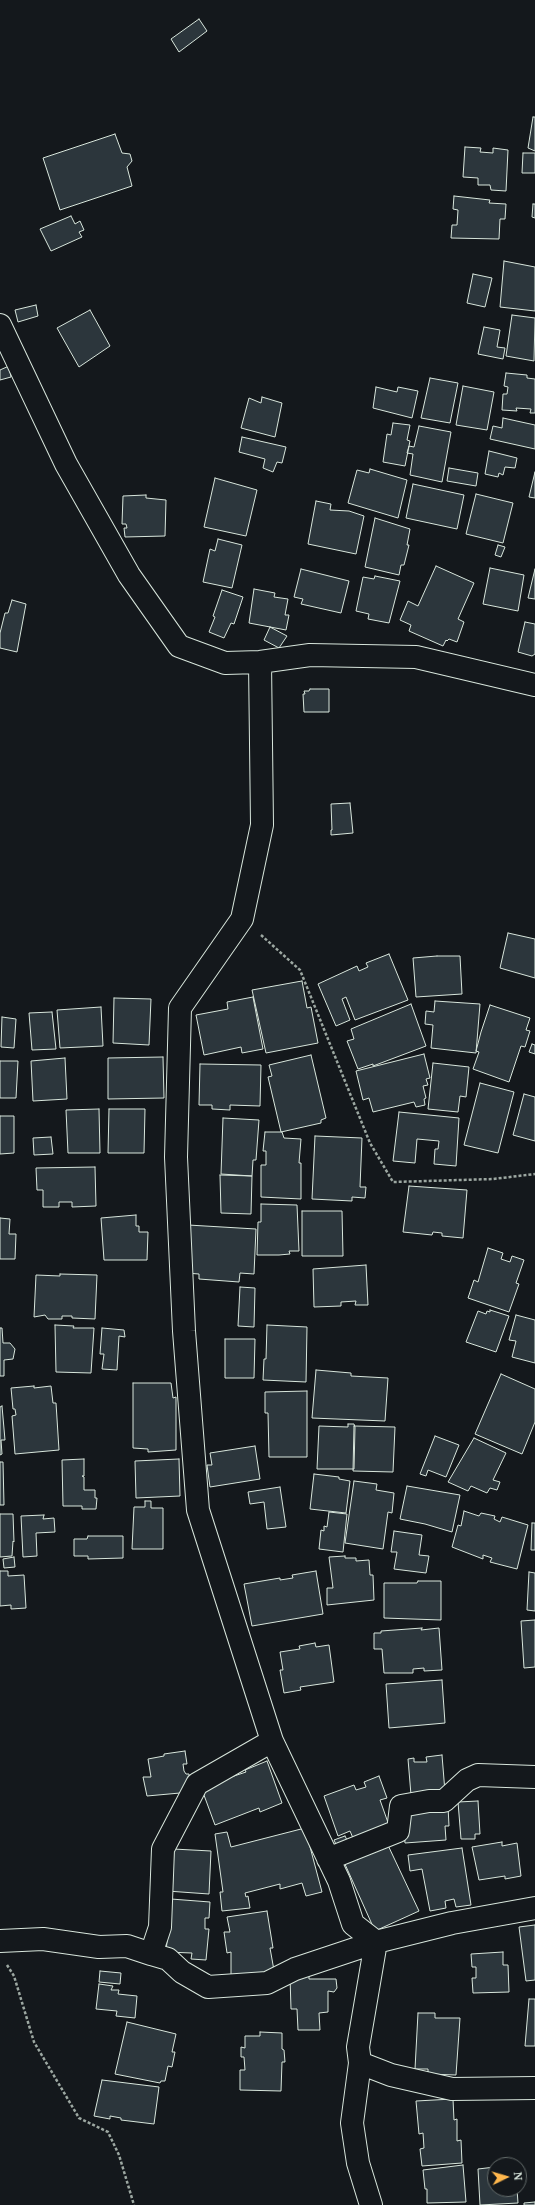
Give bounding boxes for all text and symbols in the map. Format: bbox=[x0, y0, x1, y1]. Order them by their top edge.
north arrow bbox=[487, 2157, 527, 2197]
text: N bbox=[511, 2171, 526, 2181]

